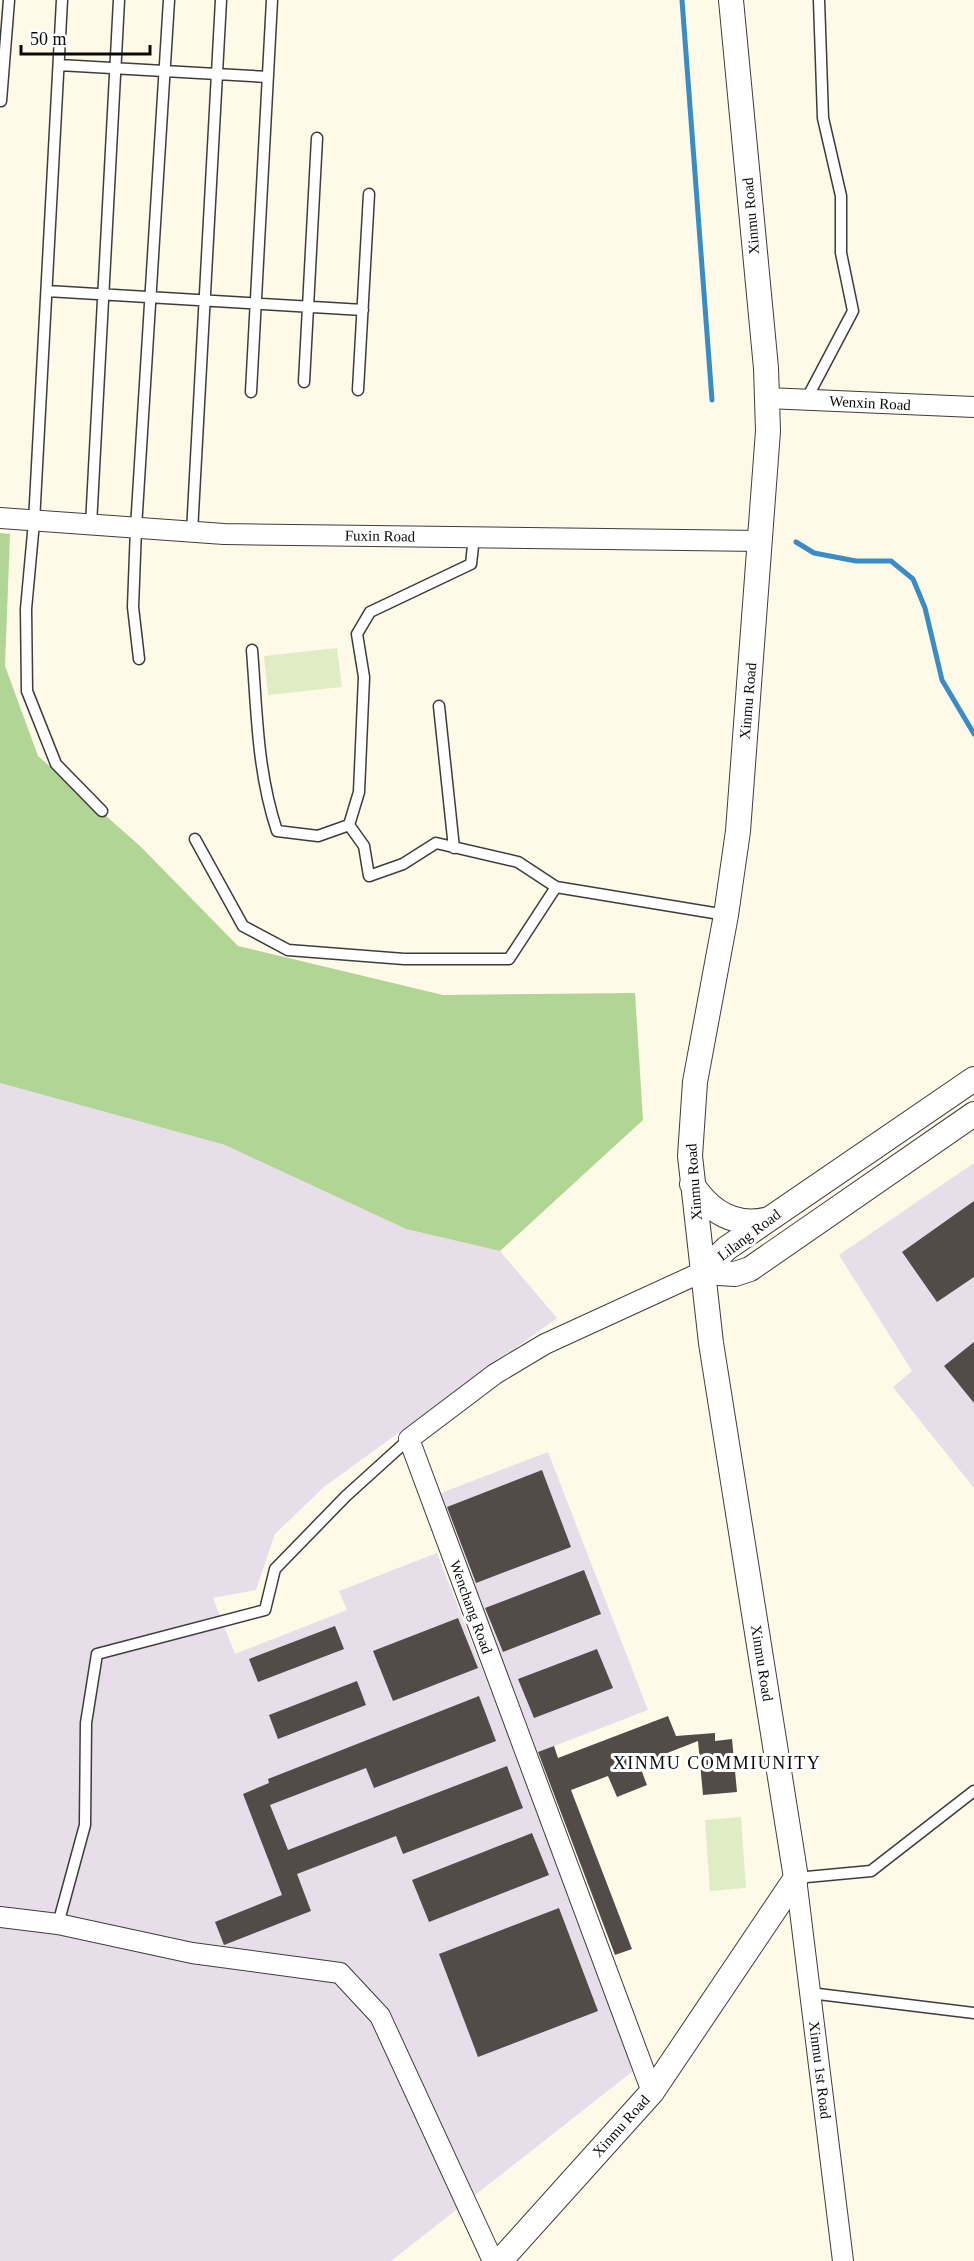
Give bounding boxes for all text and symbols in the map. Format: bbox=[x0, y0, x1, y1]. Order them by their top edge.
scale bar bbox=[21, 18, 150, 56]
text: 50 m bbox=[30, 29, 67, 49]
street label: Xinmu Road bbox=[740, 176, 762, 255]
street label: Wenxin Road bbox=[829, 393, 912, 413]
street label: Fuxin Road bbox=[345, 527, 416, 545]
street label: Xinmu Road bbox=[737, 661, 759, 740]
street label: Xinmu Road bbox=[683, 1143, 705, 1221]
street label: Lilang Road bbox=[714, 1206, 784, 1264]
street label: Wenchang Road bbox=[447, 1558, 496, 1656]
street label: Xinmu Road bbox=[748, 1624, 776, 1703]
district label: XINMU COMMIUNITY bbox=[613, 1753, 821, 1773]
street label: Xinmu 1st Road bbox=[806, 2020, 834, 2120]
street label: Xinmu Road bbox=[589, 2092, 653, 2160]

